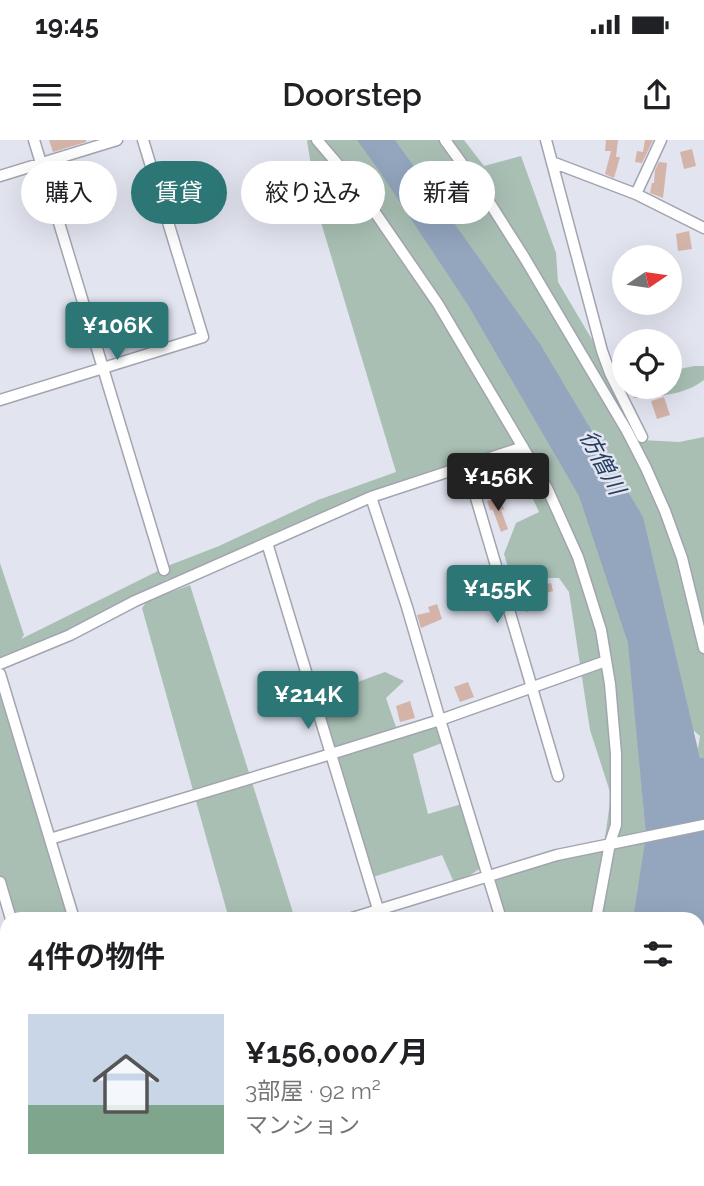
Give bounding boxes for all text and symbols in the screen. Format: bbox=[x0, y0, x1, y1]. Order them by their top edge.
text: 19:45 bbox=[35, 10, 99, 40]
icon: menu bbox=[28, 76, 66, 114]
text: Doorstep bbox=[282, 76, 422, 113]
icon: share bbox=[638, 76, 676, 114]
chip: 購入 bbox=[21, 161, 117, 224]
chip: 賃貸 bbox=[131, 161, 227, 224]
chip: 絞り込み bbox=[241, 161, 385, 224]
chip: 新着 bbox=[399, 161, 495, 224]
north arrow bbox=[612, 245, 682, 315]
map controls bbox=[612, 245, 682, 399]
pin: ¥106K bbox=[68, 302, 166, 362]
text: ¥106K bbox=[81, 311, 153, 338]
button: locate bbox=[612, 329, 682, 399]
water label: 彷僧川 bbox=[575, 425, 633, 501]
pin: ¥156K bbox=[449, 454, 547, 513]
text: ¥156K bbox=[463, 462, 533, 489]
pin: ¥155K bbox=[448, 566, 546, 625]
text: ¥155K bbox=[463, 574, 531, 601]
pin: ¥214K bbox=[259, 672, 357, 731]
text: ¥214K bbox=[273, 680, 343, 707]
icon: filters bbox=[639, 935, 677, 973]
text: 4件の物件 bbox=[28, 939, 165, 974]
text: ¥156,000/月 bbox=[245, 1035, 429, 1070]
icon: home bbox=[84, 1042, 168, 1126]
text: 3部屋 · 92 m² bbox=[245, 1077, 381, 1104]
text: マンション bbox=[245, 1111, 360, 1138]

